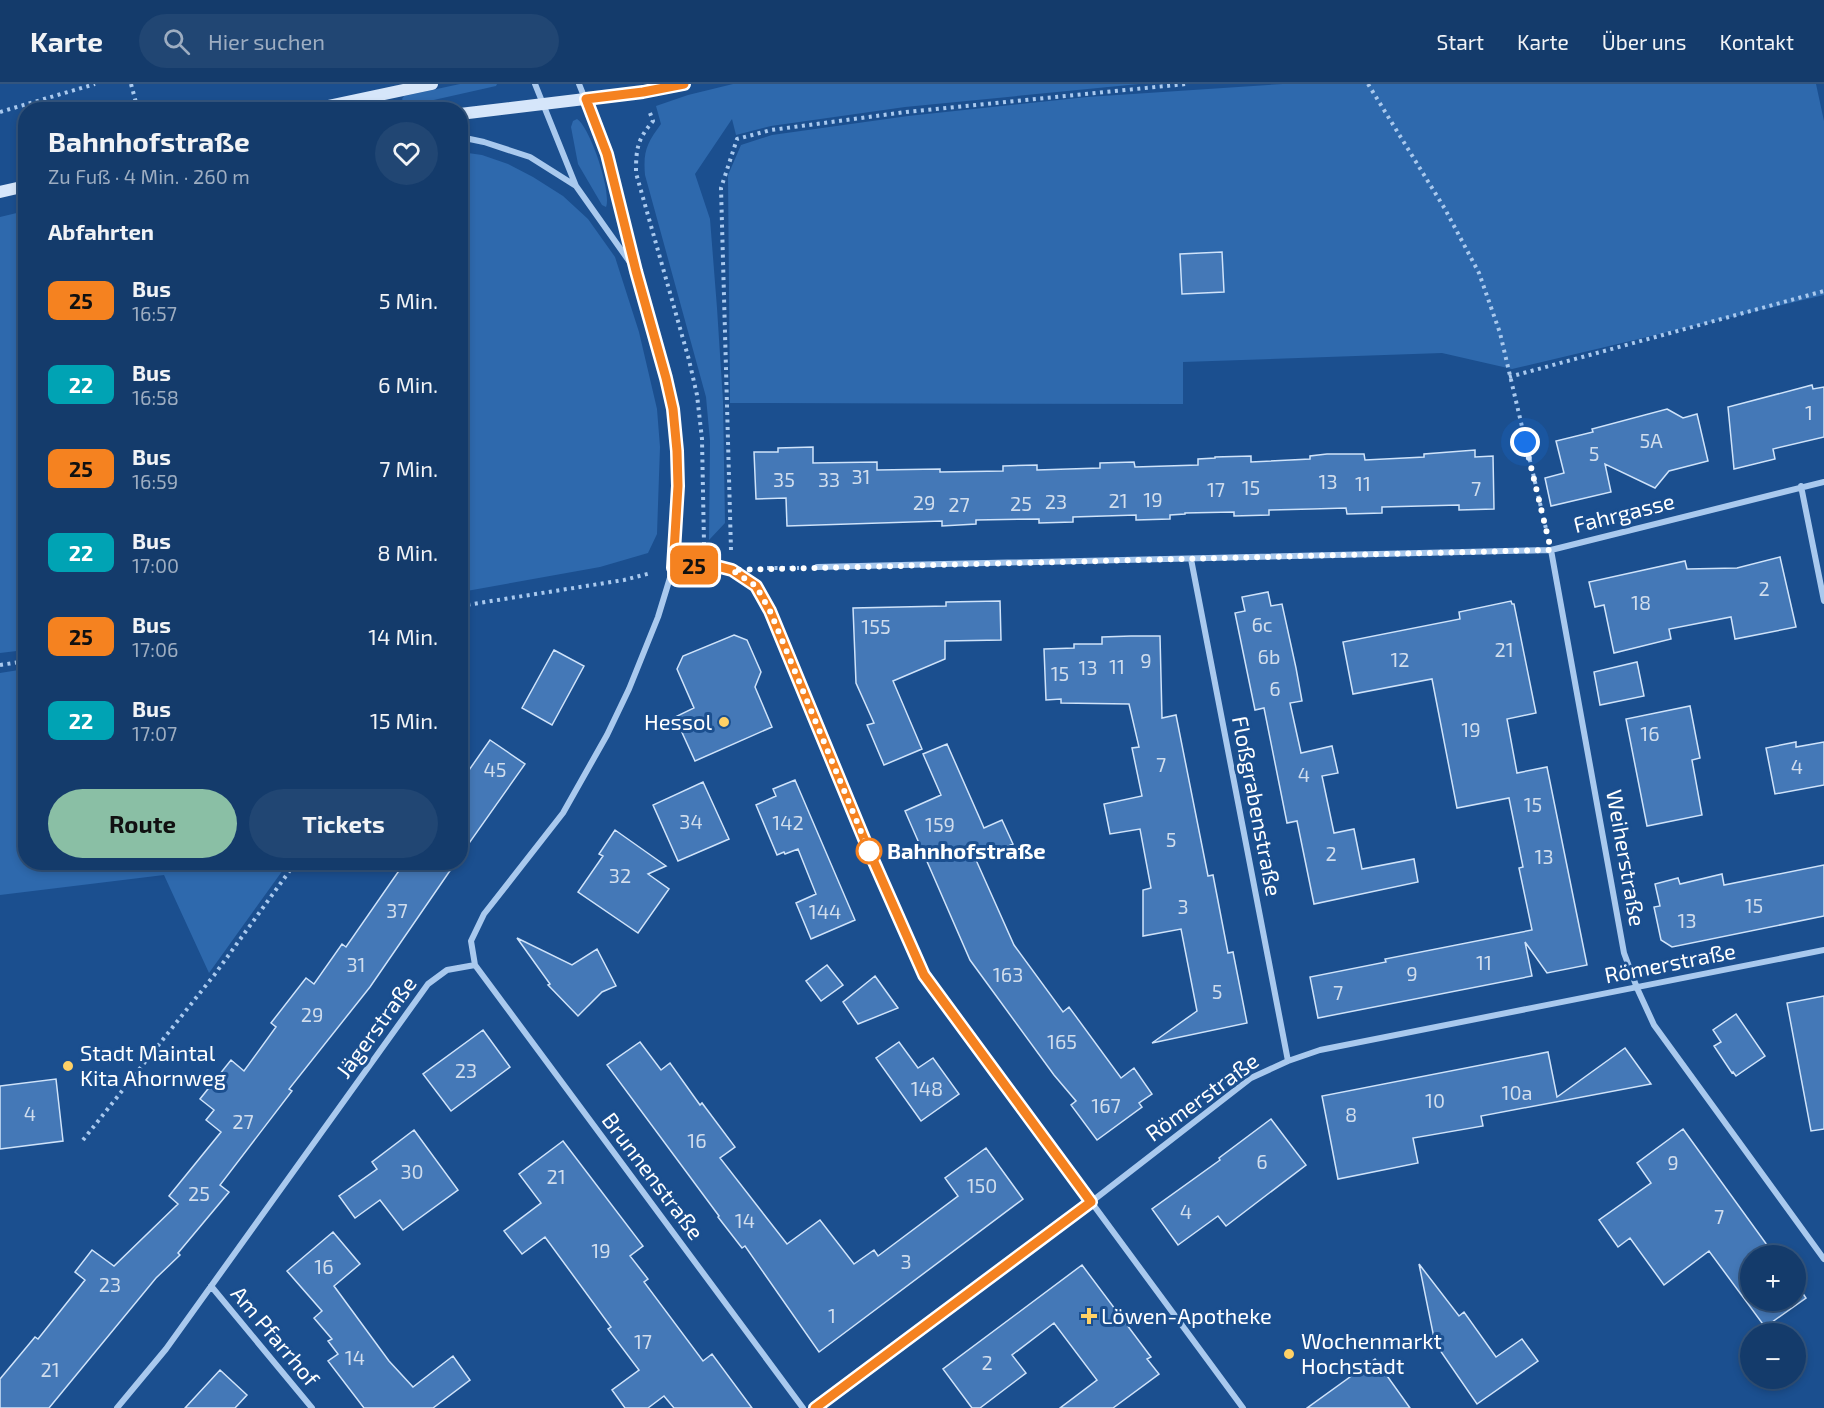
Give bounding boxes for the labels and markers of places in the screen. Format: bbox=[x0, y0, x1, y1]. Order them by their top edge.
place label: Hessol bbox=[644, 708, 712, 734]
marker: Hessol bbox=[717, 715, 731, 729]
place label: Bahnhofstraße bbox=[887, 837, 1046, 863]
marker: Bahnhofstraße bbox=[856, 838, 882, 864]
place label: Stadt Maintal Kita Ahornweg bbox=[80, 1039, 226, 1090]
marker: Stadt Maintal Kita Ahornweg bbox=[61, 1059, 75, 1073]
place label: Löwen-Apotheke bbox=[1101, 1302, 1272, 1328]
marker: Löwen-Apotheke bbox=[1082, 1309, 1096, 1323]
place label: Wochenmarkt Hochstadt bbox=[1301, 1327, 1442, 1378]
marker: Wochenmarkt Hochstadt bbox=[1282, 1347, 1296, 1361]

